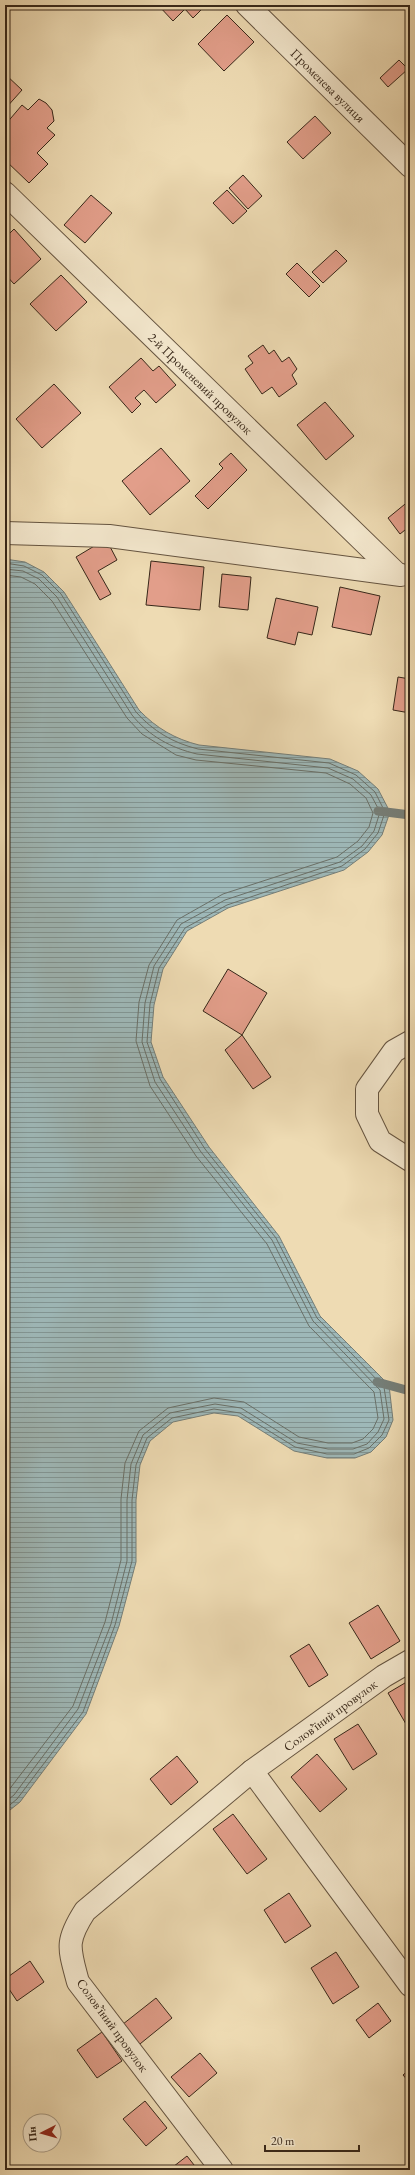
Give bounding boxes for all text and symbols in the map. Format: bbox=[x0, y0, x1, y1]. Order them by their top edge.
street label: Променева вулиця bbox=[287, 45, 369, 126]
street label: 2-й Променевий провулок bbox=[145, 329, 257, 439]
street label: Соловʼїний провулок bbox=[280, 1675, 381, 1755]
street label: Соловʼїний провулок bbox=[73, 1975, 153, 2076]
north arrow bbox=[22, 2113, 62, 2153]
text: Пн bbox=[24, 2125, 40, 2142]
scale bar bbox=[265, 2127, 359, 2153]
text: 20 m bbox=[271, 2133, 295, 2149]

